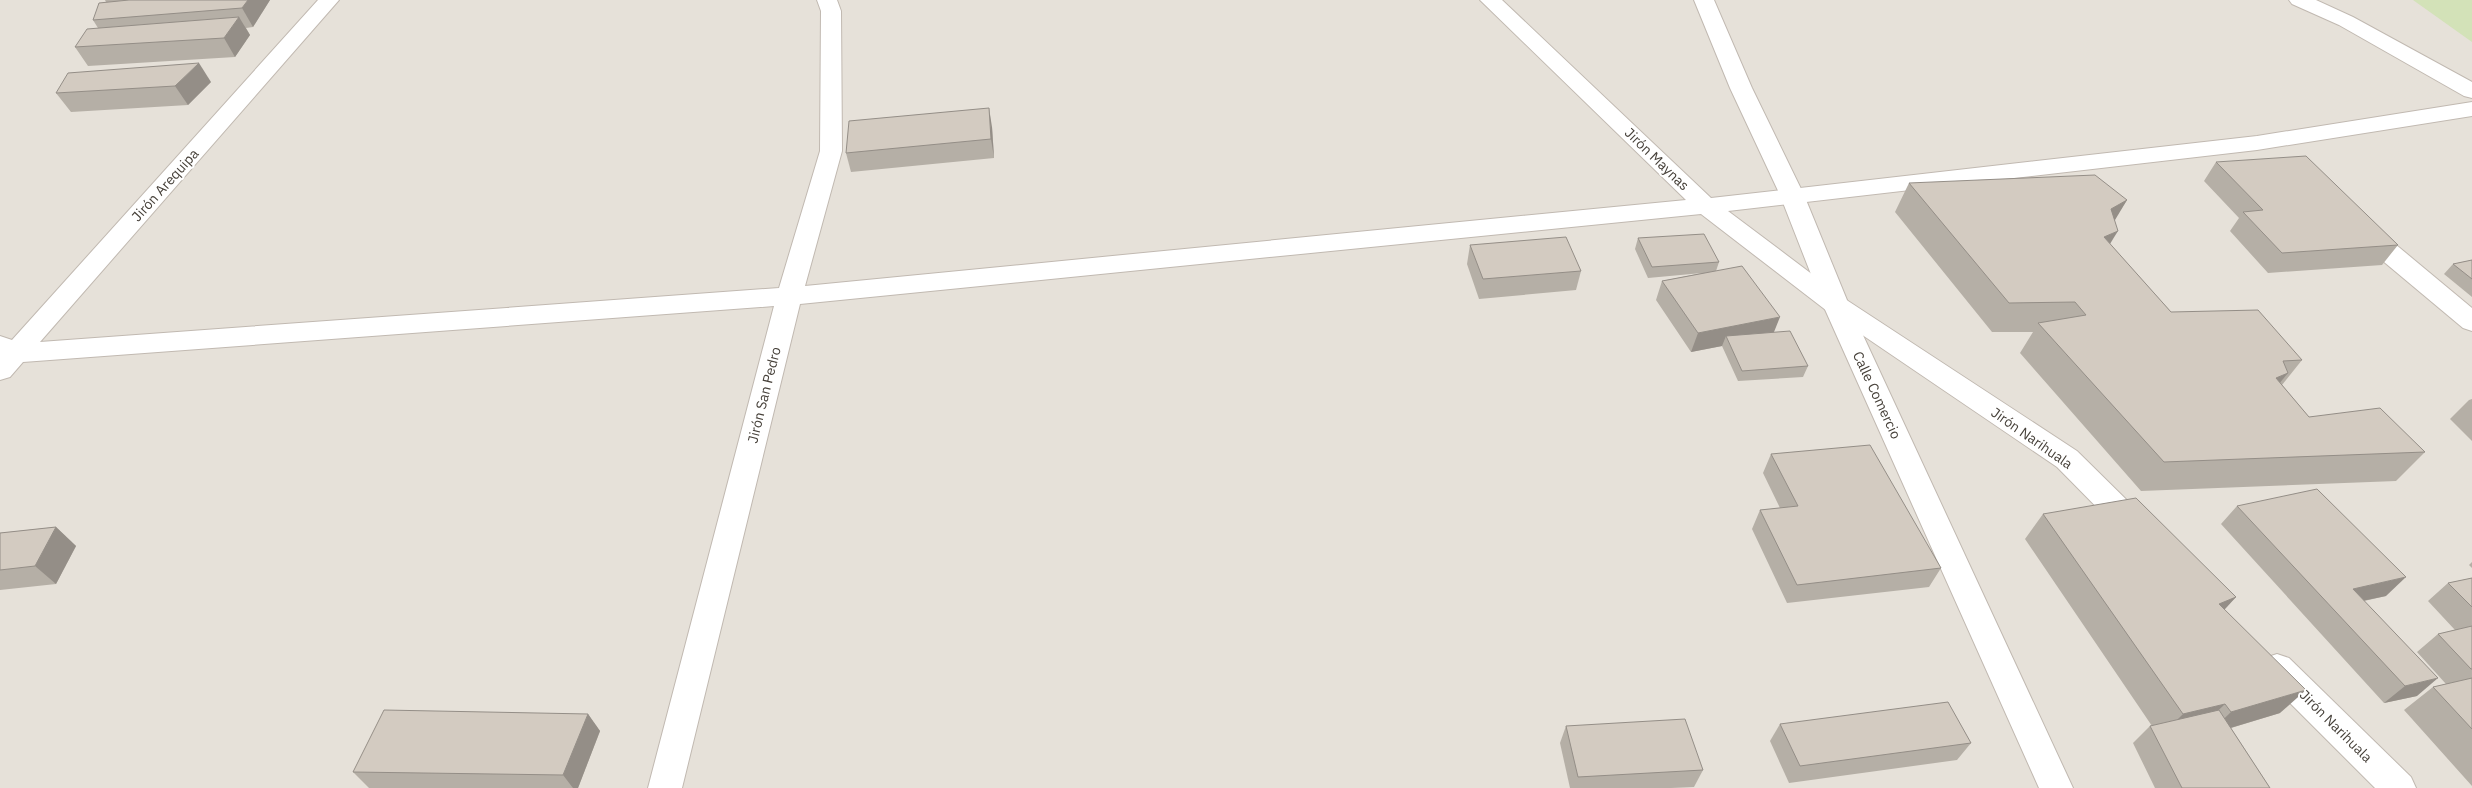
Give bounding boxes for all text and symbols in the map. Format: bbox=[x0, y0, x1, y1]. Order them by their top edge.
street label: Jirón Maynas bbox=[1621, 124, 1693, 194]
street label: Jirón Arequipa bbox=[128, 145, 203, 225]
street label: Jirón San Pedro bbox=[743, 345, 785, 445]
street label: Calle Comercio bbox=[1849, 348, 1905, 442]
street label: Jirón Narihuala bbox=[1988, 403, 2077, 473]
street label: Jirón Narihuala bbox=[2296, 686, 2376, 766]

